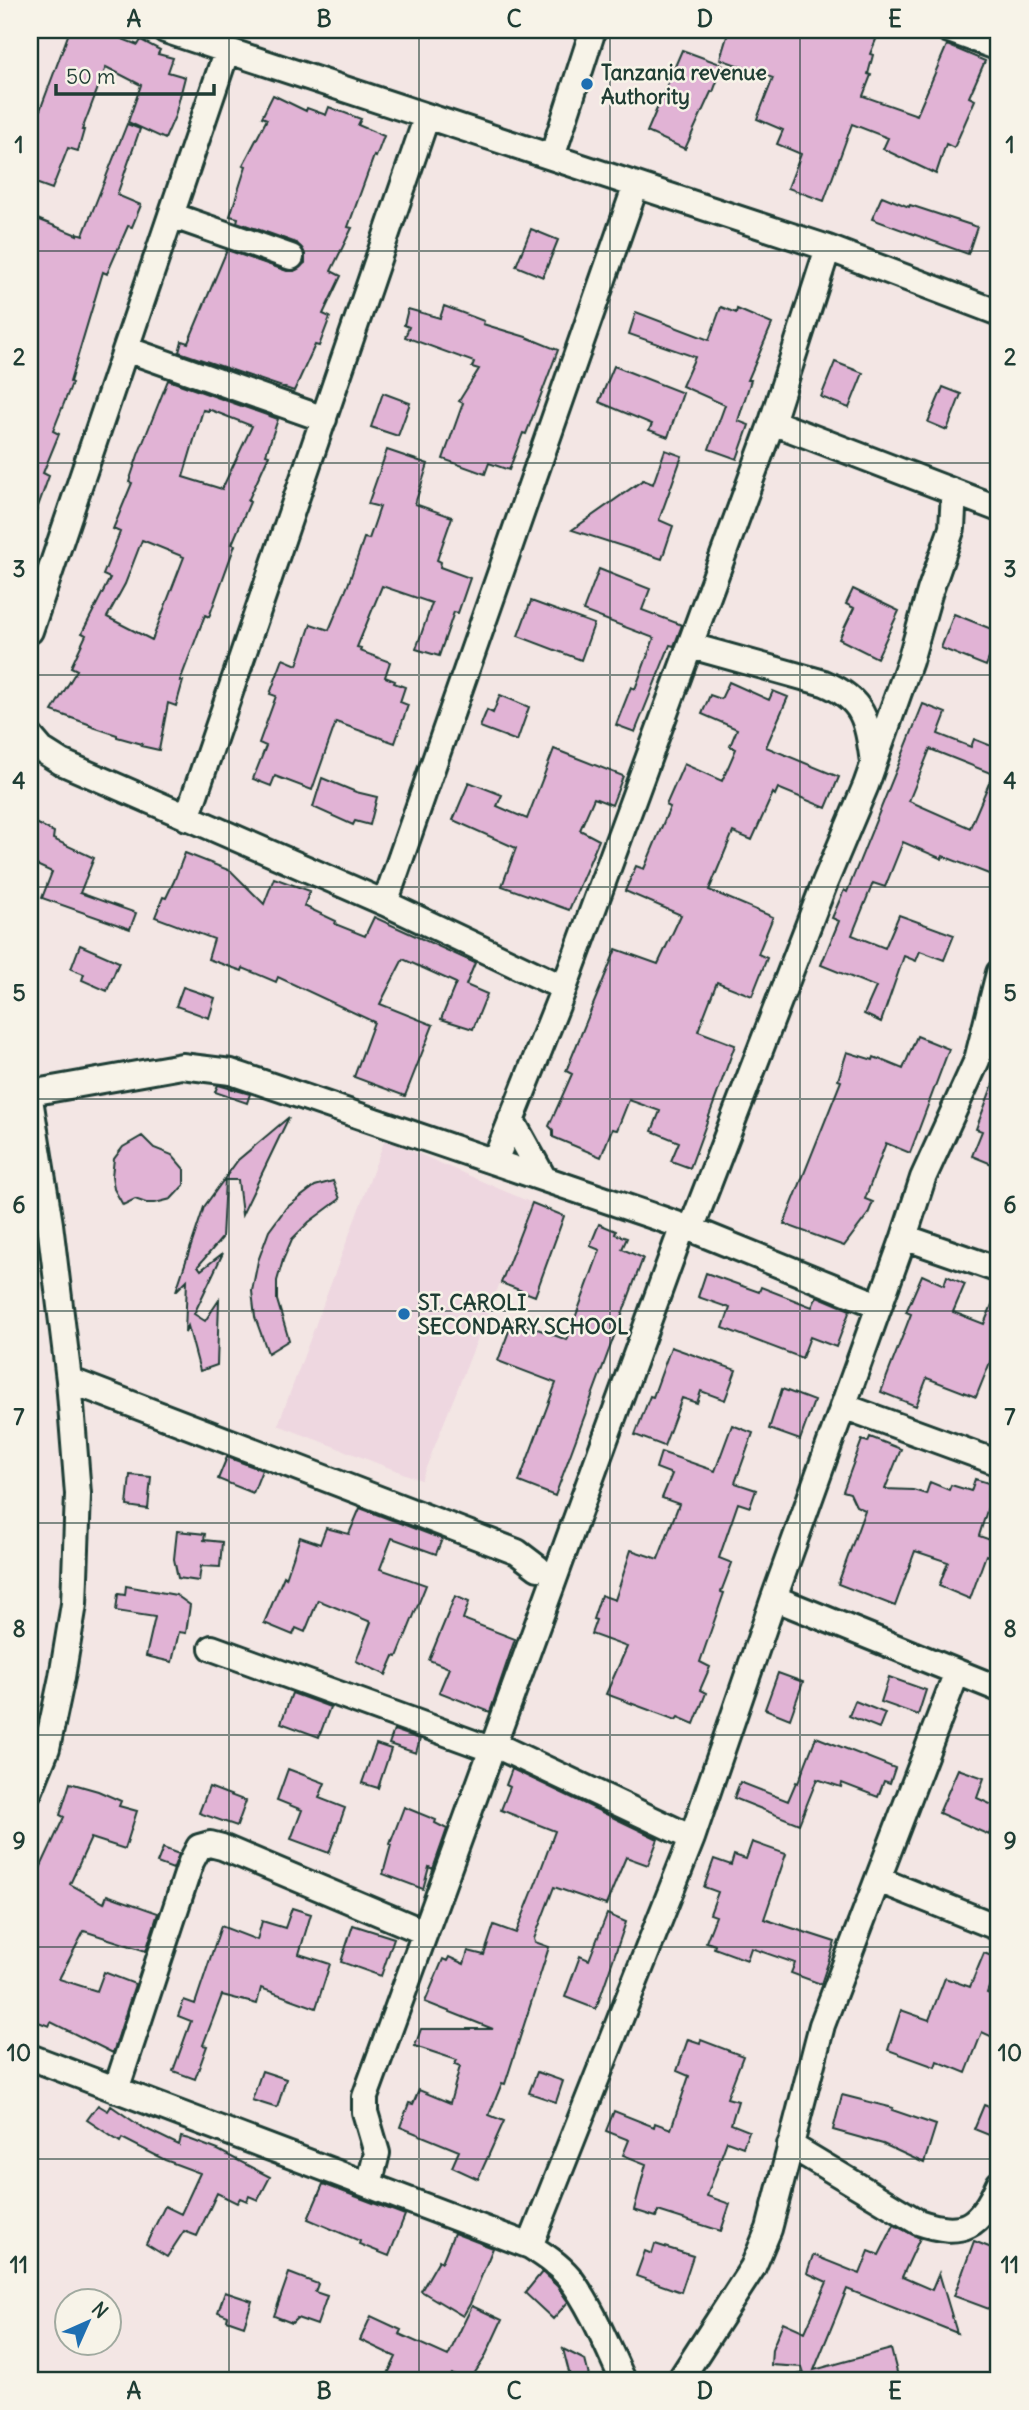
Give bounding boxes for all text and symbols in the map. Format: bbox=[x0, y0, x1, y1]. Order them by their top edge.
text: A bbox=[127, 4, 142, 33]
text: B bbox=[316, 4, 332, 33]
text: C bbox=[506, 4, 522, 33]
text: D bbox=[697, 4, 713, 33]
text: E bbox=[888, 4, 902, 33]
scale bar bbox=[56, 52, 214, 96]
place label: Tanzania revenue Authority bbox=[601, 59, 767, 110]
text: 50 m bbox=[66, 63, 115, 90]
marker: Tanzania revenue Authority bbox=[579, 76, 595, 92]
text: 1 bbox=[14, 130, 24, 159]
text: 1 bbox=[1005, 130, 1015, 159]
text: 2 bbox=[13, 342, 26, 371]
text: 2 bbox=[1004, 342, 1017, 371]
text: 3 bbox=[12, 554, 26, 583]
text: 3 bbox=[1003, 554, 1017, 583]
text: 4 bbox=[12, 766, 26, 795]
text: 4 bbox=[1003, 766, 1017, 795]
text: 5 bbox=[12, 978, 26, 1007]
text: 5 bbox=[1003, 978, 1017, 1007]
text: 6 bbox=[12, 1190, 26, 1219]
text: 6 bbox=[1003, 1190, 1017, 1219]
place label: ST. CAROLI SECONDARY SCHOOL bbox=[418, 1289, 629, 1340]
marker: ST. CAROLI SECONDARY SCHOOL bbox=[396, 1306, 412, 1322]
text: 7 bbox=[13, 1402, 25, 1431]
text: 7 bbox=[1004, 1402, 1016, 1431]
text: 8 bbox=[12, 1614, 26, 1643]
text: 8 bbox=[1003, 1614, 1017, 1643]
text: 9 bbox=[12, 1826, 26, 1855]
text: 9 bbox=[1003, 1826, 1017, 1855]
text: 10 bbox=[7, 2038, 31, 2067]
text: 10 bbox=[998, 2038, 1022, 2067]
text: 11 bbox=[10, 2250, 28, 2279]
text: 11 bbox=[1001, 2250, 1019, 2279]
north arrow bbox=[52, 2288, 122, 2358]
text: N bbox=[87, 2297, 113, 2323]
text: A bbox=[127, 2376, 142, 2405]
text: B bbox=[316, 2376, 332, 2405]
text: C bbox=[506, 2376, 522, 2405]
text: D bbox=[697, 2376, 713, 2405]
text: E bbox=[888, 2376, 902, 2405]

